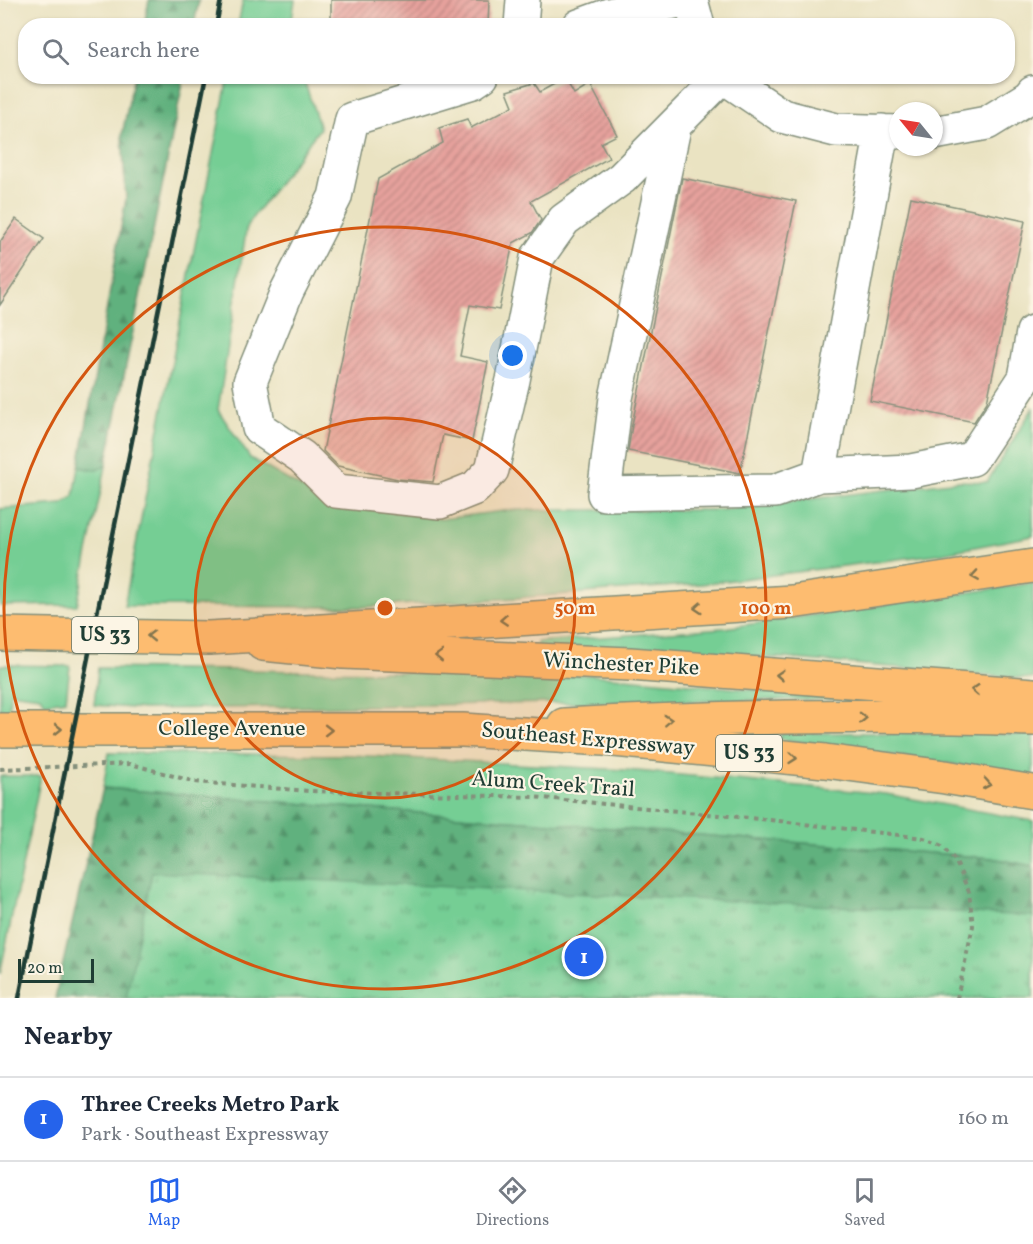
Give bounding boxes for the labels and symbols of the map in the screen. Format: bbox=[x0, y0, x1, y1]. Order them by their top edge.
north arrow bbox=[889, 102, 943, 156]
your location bbox=[498, 341, 527, 370]
one-way arrow bbox=[971, 569, 980, 581]
text: 50 m bbox=[555, 597, 595, 622]
text: 100 m bbox=[741, 597, 791, 622]
centre of rings bbox=[375, 598, 395, 618]
one-way arrow bbox=[694, 601, 703, 614]
one-way arrow bbox=[499, 614, 508, 627]
road number: US 33 bbox=[72, 617, 138, 653]
one-way arrow bbox=[146, 630, 155, 643]
street label: Winchester Pike bbox=[542, 645, 700, 685]
one-way arrow bbox=[434, 650, 443, 662]
one-way arrow bbox=[776, 669, 785, 682]
one-way arrow bbox=[970, 684, 979, 697]
one-way arrow bbox=[859, 712, 868, 724]
one-way arrow bbox=[664, 713, 673, 726]
street label: College Avenue bbox=[158, 714, 306, 745]
street label: Southeast Expressway bbox=[480, 715, 696, 765]
one-way arrow bbox=[54, 723, 63, 735]
one-way arrow bbox=[324, 724, 333, 736]
road number: US 33 bbox=[716, 735, 782, 771]
one-way arrow bbox=[789, 751, 798, 764]
street label: Alum Creek Trail bbox=[470, 764, 636, 806]
one-way arrow bbox=[982, 778, 991, 790]
pin: 1 bbox=[564, 934, 604, 980]
scale bar bbox=[18, 956, 94, 984]

